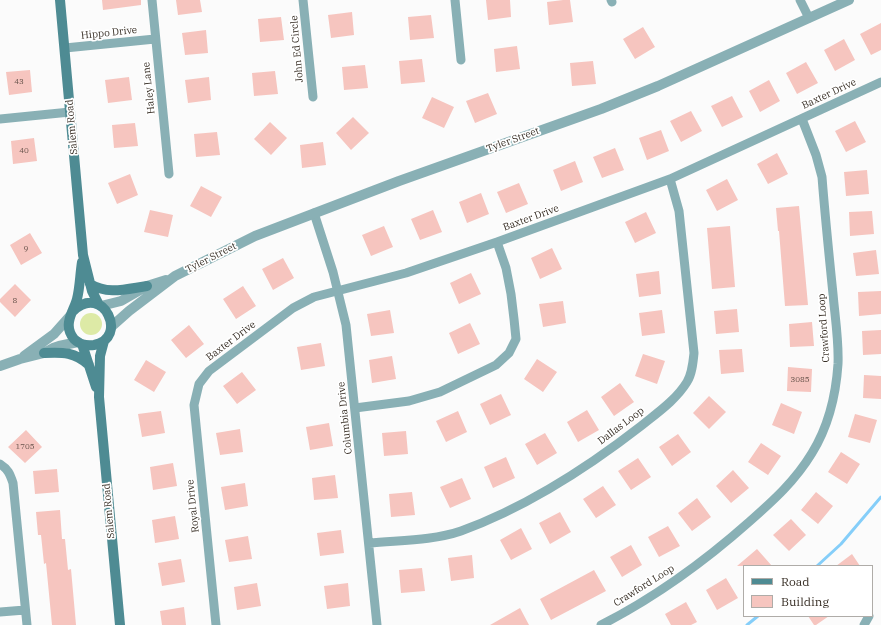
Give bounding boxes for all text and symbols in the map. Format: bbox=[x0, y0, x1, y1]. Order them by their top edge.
street label: John Ed Circle bbox=[288, 15, 306, 83]
street label: Hippo Drive bbox=[80, 24, 138, 42]
street label: Haley Lane bbox=[140, 61, 158, 115]
street label: Baxter Drive bbox=[800, 76, 858, 112]
house number: 43 bbox=[14, 77, 24, 87]
street label: Salem Road bbox=[64, 99, 80, 155]
street label: Tyler Street bbox=[485, 125, 541, 155]
house number: 40 bbox=[19, 146, 29, 156]
street label: Baxter Drive bbox=[501, 202, 561, 234]
street label: Tyler Street bbox=[184, 240, 238, 276]
house number: 9 bbox=[24, 244, 28, 254]
street label: Crawford Loop bbox=[816, 293, 832, 363]
house number: 8 bbox=[13, 296, 17, 306]
street label: Baxter Drive bbox=[204, 319, 258, 363]
house number: 3085 bbox=[790, 375, 810, 385]
street label: Columbia Drive bbox=[335, 381, 355, 455]
street label: Dallas Loop bbox=[596, 405, 646, 447]
house number: 1705 bbox=[15, 442, 35, 452]
street label: Royal Drive bbox=[184, 479, 202, 533]
street label: Salem Road bbox=[101, 483, 117, 539]
street label: Crawford Loop bbox=[611, 563, 677, 609]
legend bbox=[743, 565, 873, 617]
text: Road bbox=[781, 574, 810, 589]
text: Building bbox=[781, 594, 829, 609]

